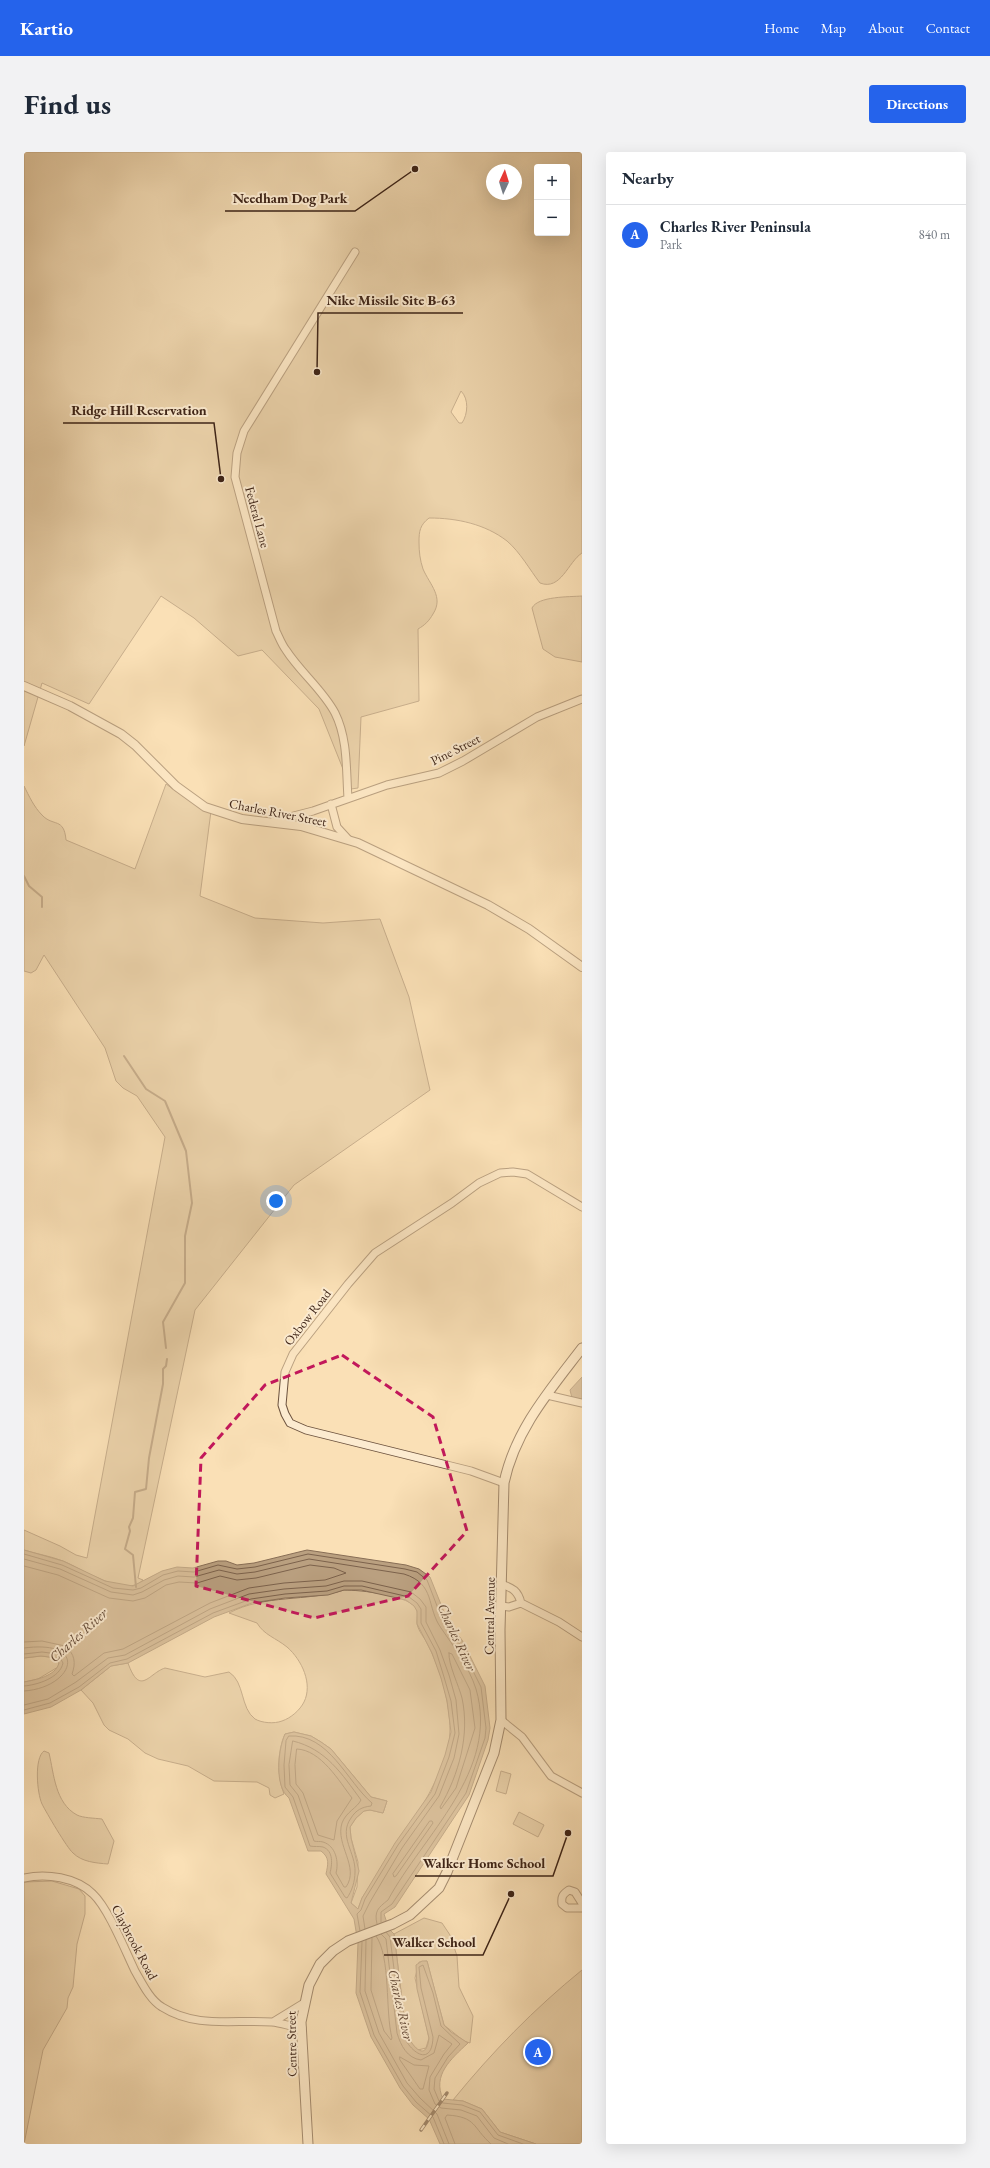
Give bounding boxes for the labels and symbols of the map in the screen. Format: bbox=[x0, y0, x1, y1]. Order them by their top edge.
north arrow bbox=[486, 164, 522, 200]
callout: Needham Dog Park bbox=[225, 185, 355, 211]
text: Needham Dog Park bbox=[233, 189, 348, 207]
callout: Nike Missile Site B-63 bbox=[318, 287, 463, 313]
text: Nike Missile Site B-63 bbox=[326, 291, 456, 309]
callout: Ridge Hill Reservation bbox=[63, 397, 214, 423]
text: Ridge Hill Reservation bbox=[71, 401, 207, 419]
street label: Federal Lane bbox=[241, 485, 274, 550]
street label: Pine Street bbox=[428, 730, 483, 769]
street label: Charles River Street bbox=[228, 795, 328, 830]
your location bbox=[266, 1191, 286, 1211]
street label: Oxbow Road bbox=[280, 1285, 335, 1349]
street label: Central Avenue bbox=[480, 1577, 499, 1655]
water label: Charles River bbox=[434, 1600, 481, 1674]
water label: Charles River bbox=[45, 1604, 111, 1666]
callout: Walker Home School bbox=[415, 1850, 553, 1876]
text: Walker Home School bbox=[423, 1854, 545, 1872]
street label: Claybrook Road bbox=[108, 1902, 162, 1983]
callout: Walker School bbox=[384, 1929, 483, 1955]
text: Walker School bbox=[392, 1933, 476, 1951]
water label: Charles River bbox=[384, 1968, 418, 2043]
street label: Centre Street bbox=[282, 2011, 301, 2077]
pin: A bbox=[525, 2037, 551, 2067]

